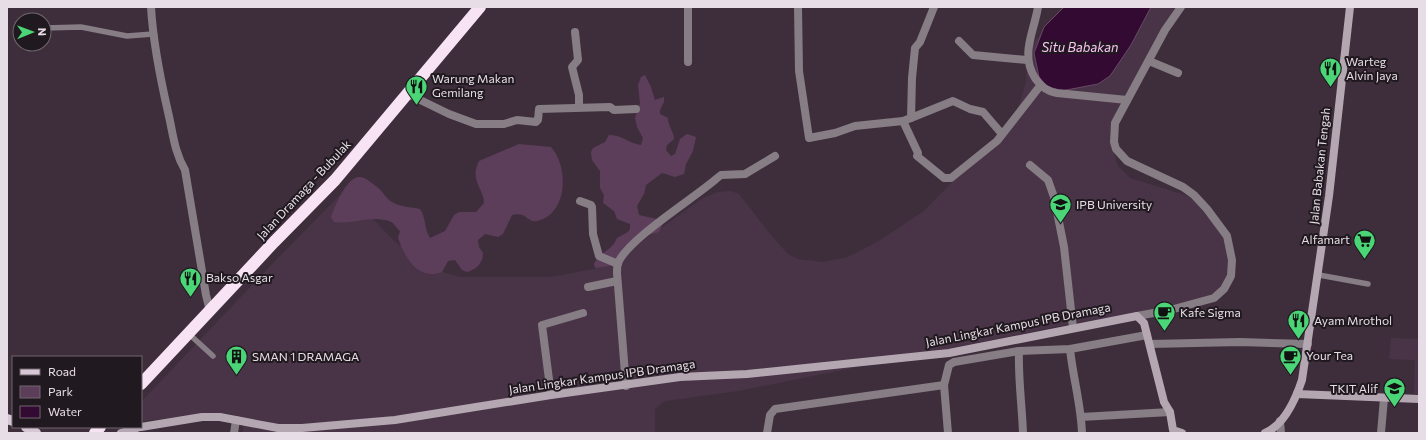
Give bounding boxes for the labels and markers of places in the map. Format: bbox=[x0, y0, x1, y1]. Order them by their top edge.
place label: Warteg Alvin Jaya bbox=[1346, 54, 1398, 83]
restaurant icon: Warteg Alvin Jaya bbox=[1318, 56, 1344, 89]
place label: Warung Makan Gemilang bbox=[432, 71, 514, 99]
restaurant icon: Warung Makan Gemilang bbox=[404, 73, 430, 106]
school or university icon: IPB University bbox=[1047, 192, 1073, 225]
place label: IPB University bbox=[1076, 197, 1152, 211]
supermarket icon: Alfamart bbox=[1352, 227, 1378, 260]
place label: Alfamart bbox=[1301, 232, 1350, 246]
restaurant icon: Bakso Asgar bbox=[178, 265, 204, 298]
place label: Bakso Asgar bbox=[206, 270, 273, 284]
cafe icon: Kafe Sigma bbox=[1151, 300, 1177, 333]
place label: Kafe Sigma bbox=[1180, 305, 1241, 319]
restaurant icon: Ayam Mrothol bbox=[1285, 308, 1311, 341]
place label: Ayam Mrothol bbox=[1314, 313, 1392, 327]
cafe icon: Your Tea bbox=[1278, 343, 1304, 376]
building icon: SMAN 1 DRAMAGA bbox=[224, 344, 250, 377]
place label: Your Tea bbox=[1306, 348, 1353, 362]
place label: SMAN 1 DRAMAGA bbox=[252, 349, 359, 363]
school or university icon: TKIT Alif bbox=[1381, 376, 1407, 409]
place label: TKIT Alif bbox=[1330, 381, 1378, 395]

